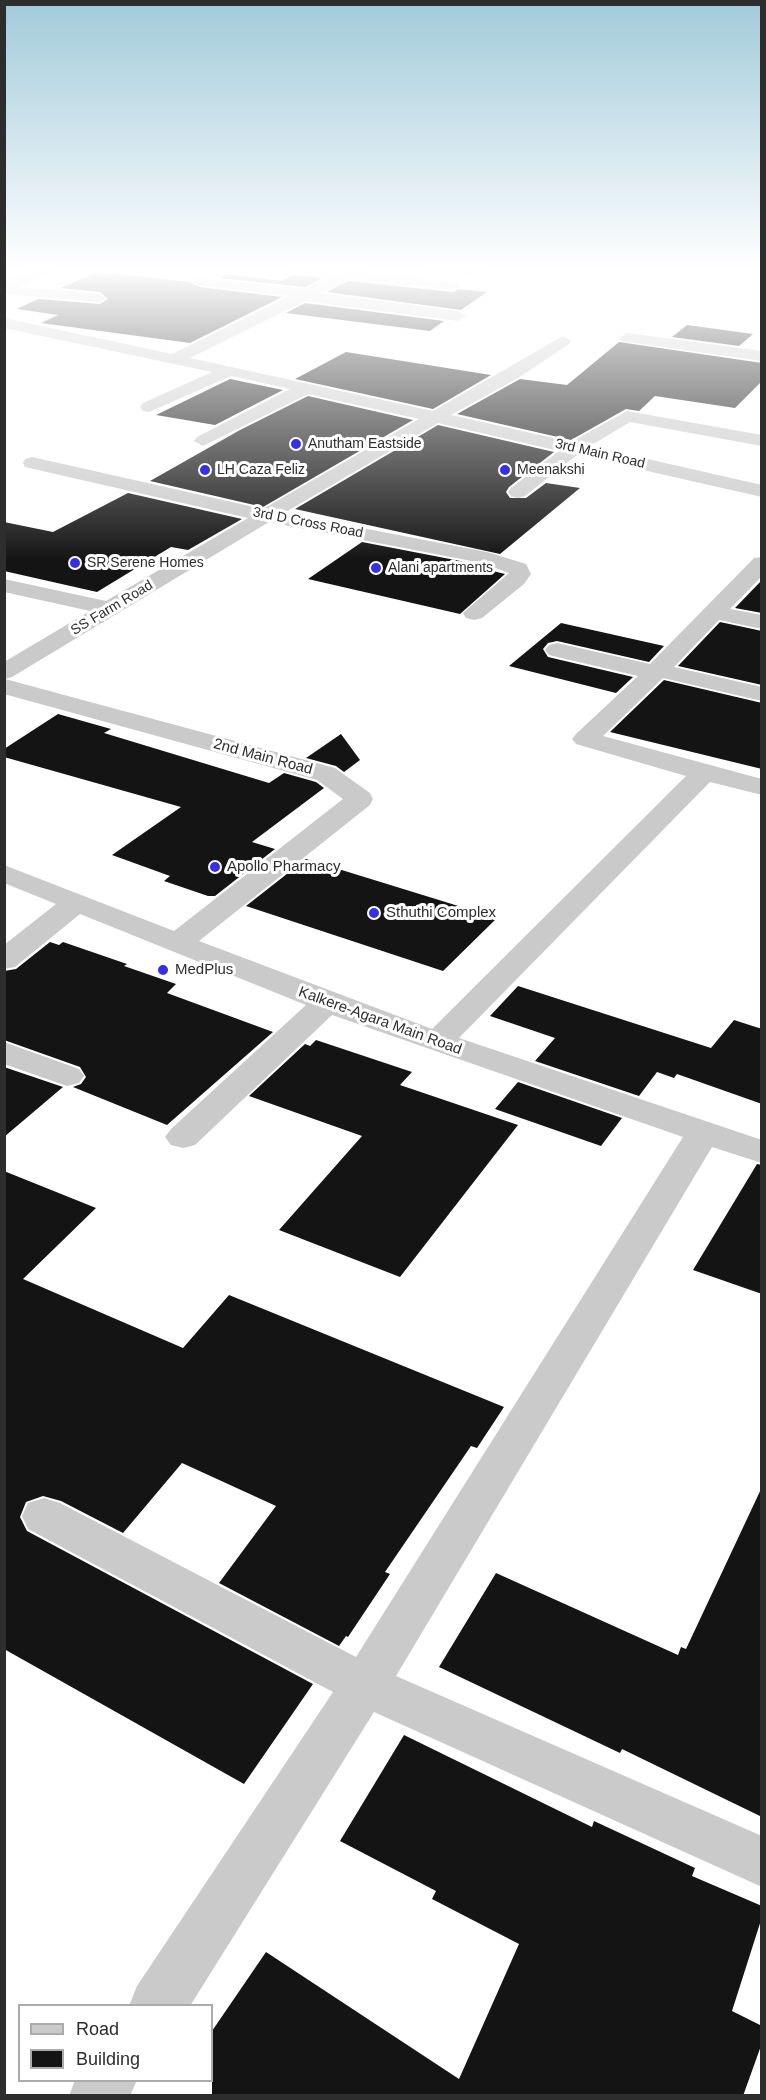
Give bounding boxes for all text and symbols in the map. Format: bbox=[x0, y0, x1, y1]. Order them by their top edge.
street label: 3rd Main Road bbox=[553, 435, 647, 473]
place label: Anutham Eastside bbox=[308, 436, 422, 452]
marker: Anutham Eastside bbox=[289, 437, 303, 451]
place label: LH Caza Feliz bbox=[217, 462, 305, 478]
place label: Meenakshi bbox=[517, 462, 585, 478]
marker: LH Caza Feliz bbox=[198, 463, 212, 477]
marker: Meenakshi bbox=[498, 463, 512, 477]
street label: 3rd D Cross Road bbox=[251, 504, 365, 542]
place label: SR Serene Homes bbox=[87, 555, 204, 571]
marker: SR Serene Homes bbox=[68, 556, 82, 570]
place label: Alani apartments bbox=[388, 560, 493, 576]
marker: Alani apartments bbox=[369, 561, 383, 575]
street label: SS Farm Road bbox=[68, 577, 156, 639]
street label: 2nd Main Road bbox=[212, 735, 314, 779]
place label: Apollo Pharmacy bbox=[227, 858, 340, 876]
marker: Apollo Pharmacy bbox=[208, 860, 222, 874]
place label: Sthuthi Complex bbox=[386, 904, 496, 922]
marker: Sthuthi Complex bbox=[367, 906, 381, 920]
place label: MedPlus bbox=[175, 961, 233, 979]
marker: MedPlus bbox=[156, 963, 170, 977]
street label: Kalkere-Agara Main Road bbox=[296, 983, 464, 1059]
legend bbox=[18, 2004, 213, 2082]
text: Road bbox=[76, 2019, 119, 2039]
text: Building bbox=[76, 2049, 140, 2069]

